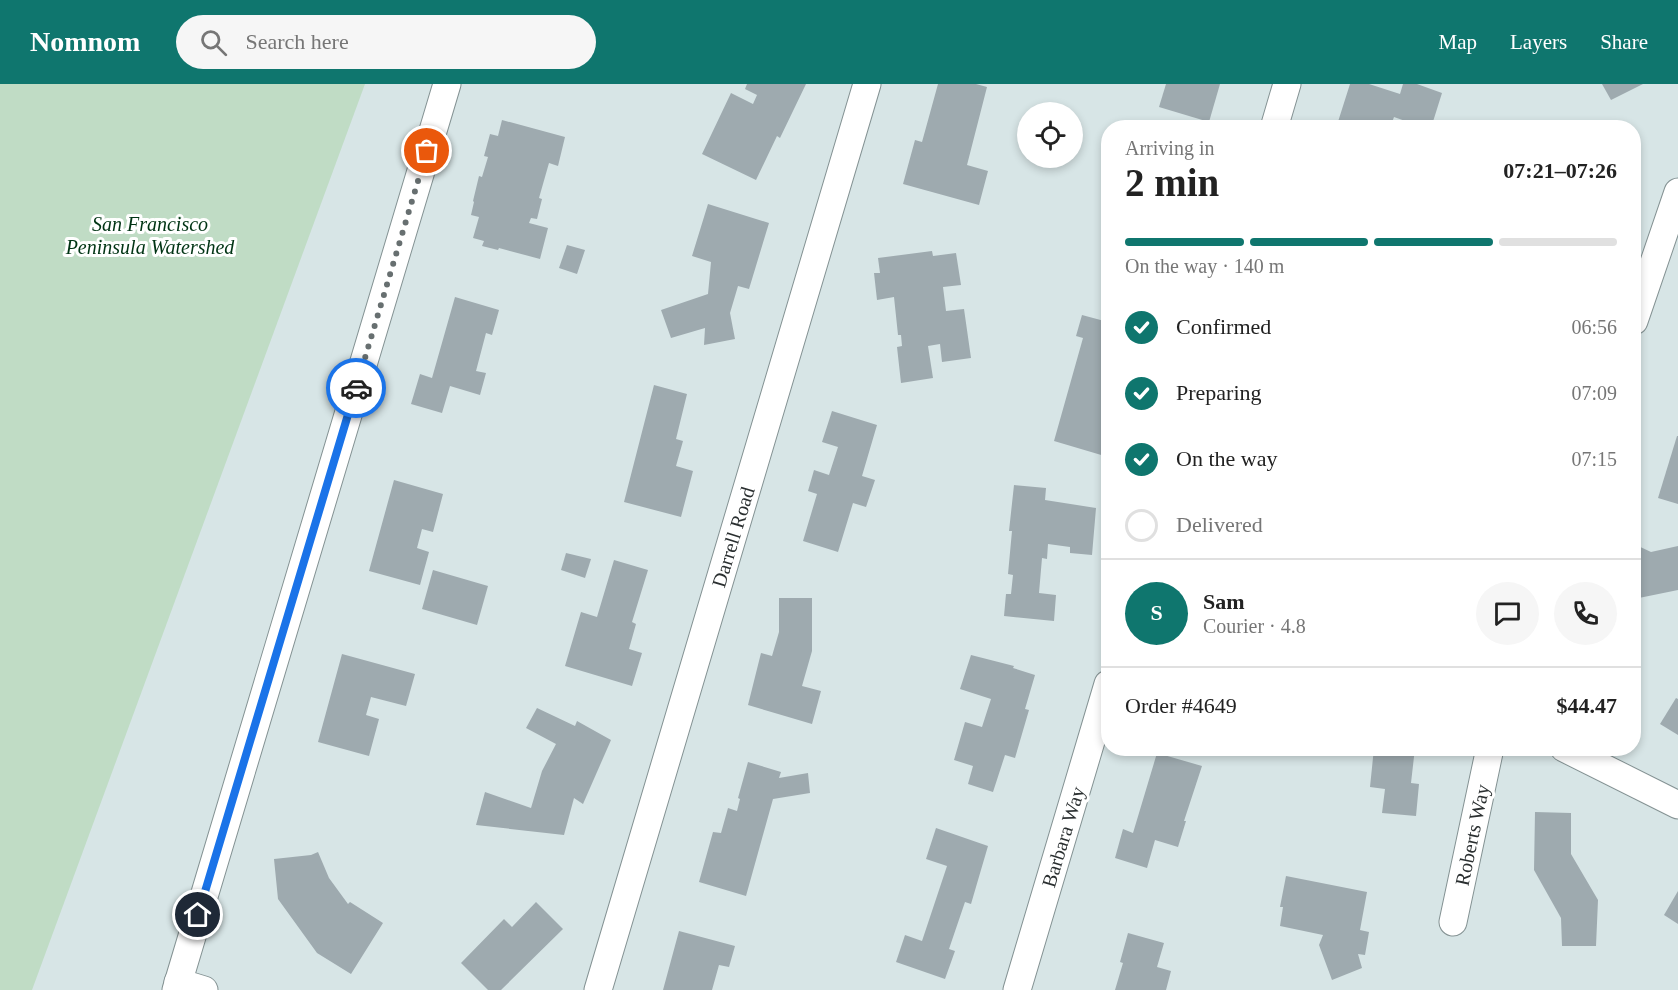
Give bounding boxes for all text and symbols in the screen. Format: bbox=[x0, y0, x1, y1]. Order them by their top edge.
search box bbox=[176, 15, 596, 69]
text: Nomnom bbox=[30, 26, 140, 57]
icon: search bbox=[197, 26, 230, 59]
text: Search here bbox=[245, 29, 349, 54]
text: Map bbox=[1439, 30, 1477, 54]
text: Layers bbox=[1510, 30, 1567, 54]
text: Share bbox=[1600, 30, 1648, 54]
map controls bbox=[1017, 102, 1083, 168]
button: locate bbox=[1017, 102, 1083, 168]
pin bbox=[401, 125, 452, 176]
icon: bag bbox=[410, 134, 443, 167]
text: Arriving in bbox=[1125, 137, 1214, 159]
text: 07:21–07:26 bbox=[1503, 158, 1617, 183]
text: 2 min bbox=[1125, 161, 1219, 204]
park label: San Francisco Peninsula Watershed bbox=[65, 213, 235, 258]
text: On the way · 140 m bbox=[1125, 255, 1284, 277]
icon: check bbox=[1125, 311, 1158, 344]
text: Confirmed bbox=[1176, 314, 1271, 339]
text: 06:56 bbox=[1571, 316, 1617, 338]
courier bbox=[326, 358, 386, 418]
icon: car bbox=[340, 372, 373, 405]
icon: check bbox=[1125, 377, 1158, 410]
text: Preparing bbox=[1176, 380, 1262, 405]
text: 07:09 bbox=[1571, 382, 1617, 404]
icon: check bbox=[1125, 443, 1158, 476]
text: On the way bbox=[1176, 446, 1277, 471]
text: 07:15 bbox=[1571, 448, 1617, 470]
street label: Darrell Road bbox=[707, 484, 759, 590]
text: Delivered bbox=[1176, 512, 1263, 537]
button: chat bbox=[1476, 582, 1539, 645]
button: phone bbox=[1554, 582, 1617, 645]
text: Sam bbox=[1203, 589, 1245, 614]
text: S bbox=[1150, 600, 1163, 625]
text: Courier · 4.8 bbox=[1203, 615, 1306, 637]
text: Order #4649 bbox=[1125, 693, 1237, 718]
text: $44.47 bbox=[1557, 693, 1617, 718]
street label: Roberts Way bbox=[1451, 782, 1494, 888]
street label: Barbara Way bbox=[1037, 784, 1090, 890]
pin bbox=[172, 889, 223, 940]
icon: home bbox=[181, 898, 214, 931]

